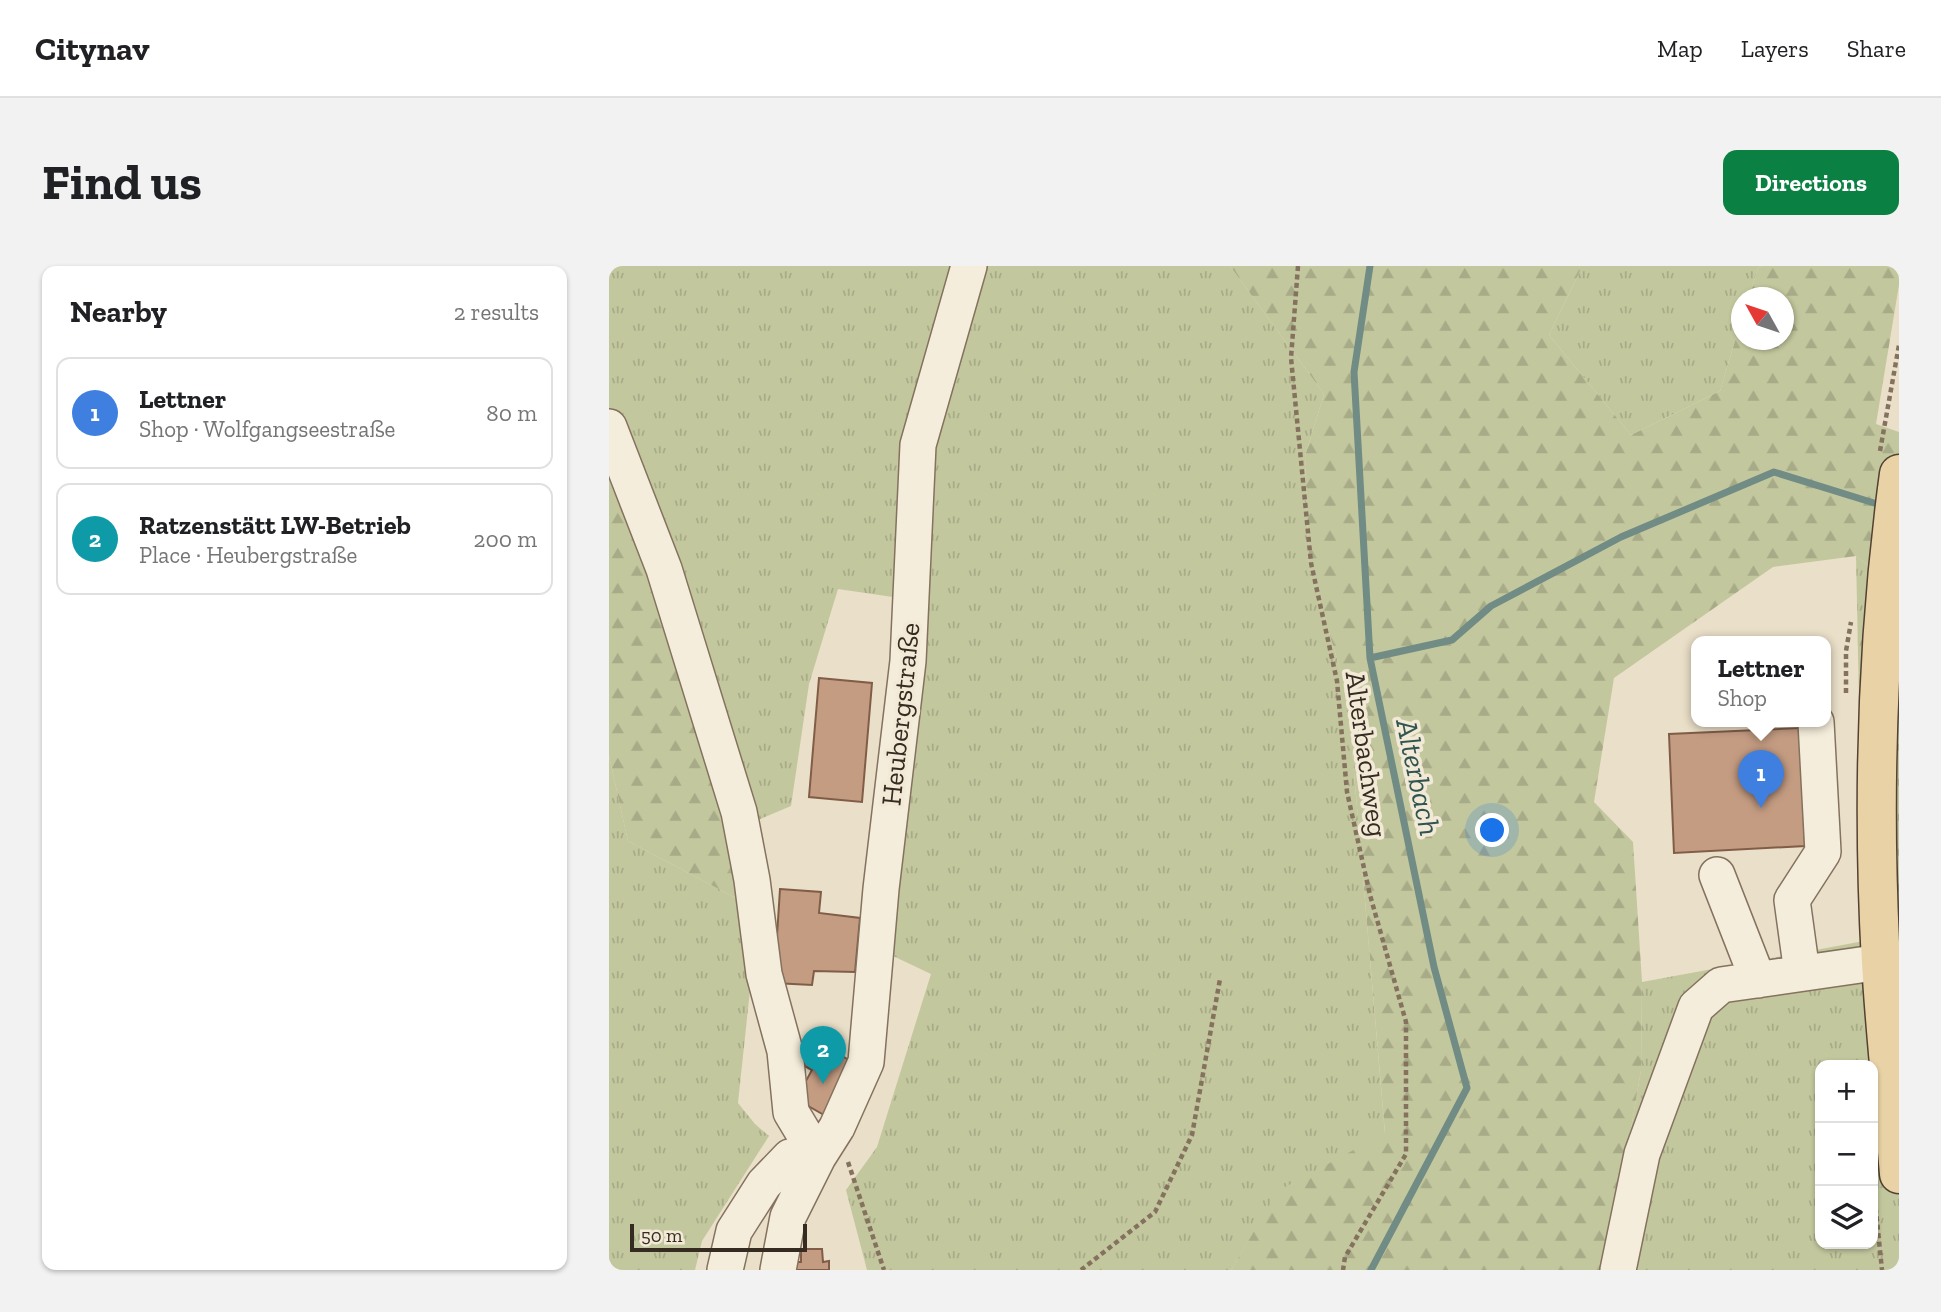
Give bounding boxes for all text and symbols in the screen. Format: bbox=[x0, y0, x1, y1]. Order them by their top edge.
text: Citynav bbox=[35, 29, 150, 68]
text: Map bbox=[1657, 34, 1703, 63]
text: Layers bbox=[1741, 34, 1809, 63]
text: Share bbox=[1847, 34, 1906, 63]
button: Directions bbox=[1723, 150, 1899, 215]
text: Find us bbox=[42, 153, 202, 212]
north arrow bbox=[1731, 287, 1794, 350]
text: Nearby bbox=[70, 294, 167, 330]
text: 2 results bbox=[454, 298, 539, 326]
text: Lettner bbox=[139, 383, 226, 415]
text: 1 bbox=[90, 399, 100, 427]
text: 80 m bbox=[486, 399, 537, 427]
text: Shop · Wolfgangseestraße bbox=[139, 415, 395, 443]
text: Ratzenstätt LW-Betrieb bbox=[139, 509, 411, 541]
text: 2 bbox=[89, 525, 101, 553]
text: 200 m bbox=[474, 525, 537, 553]
text: Place · Heubergstraße bbox=[139, 541, 357, 569]
street label: Heubergstraße bbox=[874, 621, 927, 807]
popup bbox=[1691, 636, 1831, 727]
text: Lettner bbox=[1717, 652, 1805, 684]
street label: Alterbachweg bbox=[1339, 669, 1394, 839]
text: Shop bbox=[1717, 684, 1767, 712]
water label: Alterbach bbox=[1388, 714, 1448, 839]
pin: 1 bbox=[1738, 750, 1784, 808]
your location bbox=[1475, 813, 1509, 847]
pin: 2 bbox=[800, 1026, 846, 1084]
map controls bbox=[1815, 1060, 1878, 1249]
button: + bbox=[1815, 1060, 1878, 1123]
button: − bbox=[1815, 1123, 1878, 1186]
button: layers bbox=[1815, 1186, 1878, 1249]
scale bar bbox=[630, 1221, 807, 1253]
text: 50 m bbox=[641, 1224, 682, 1247]

